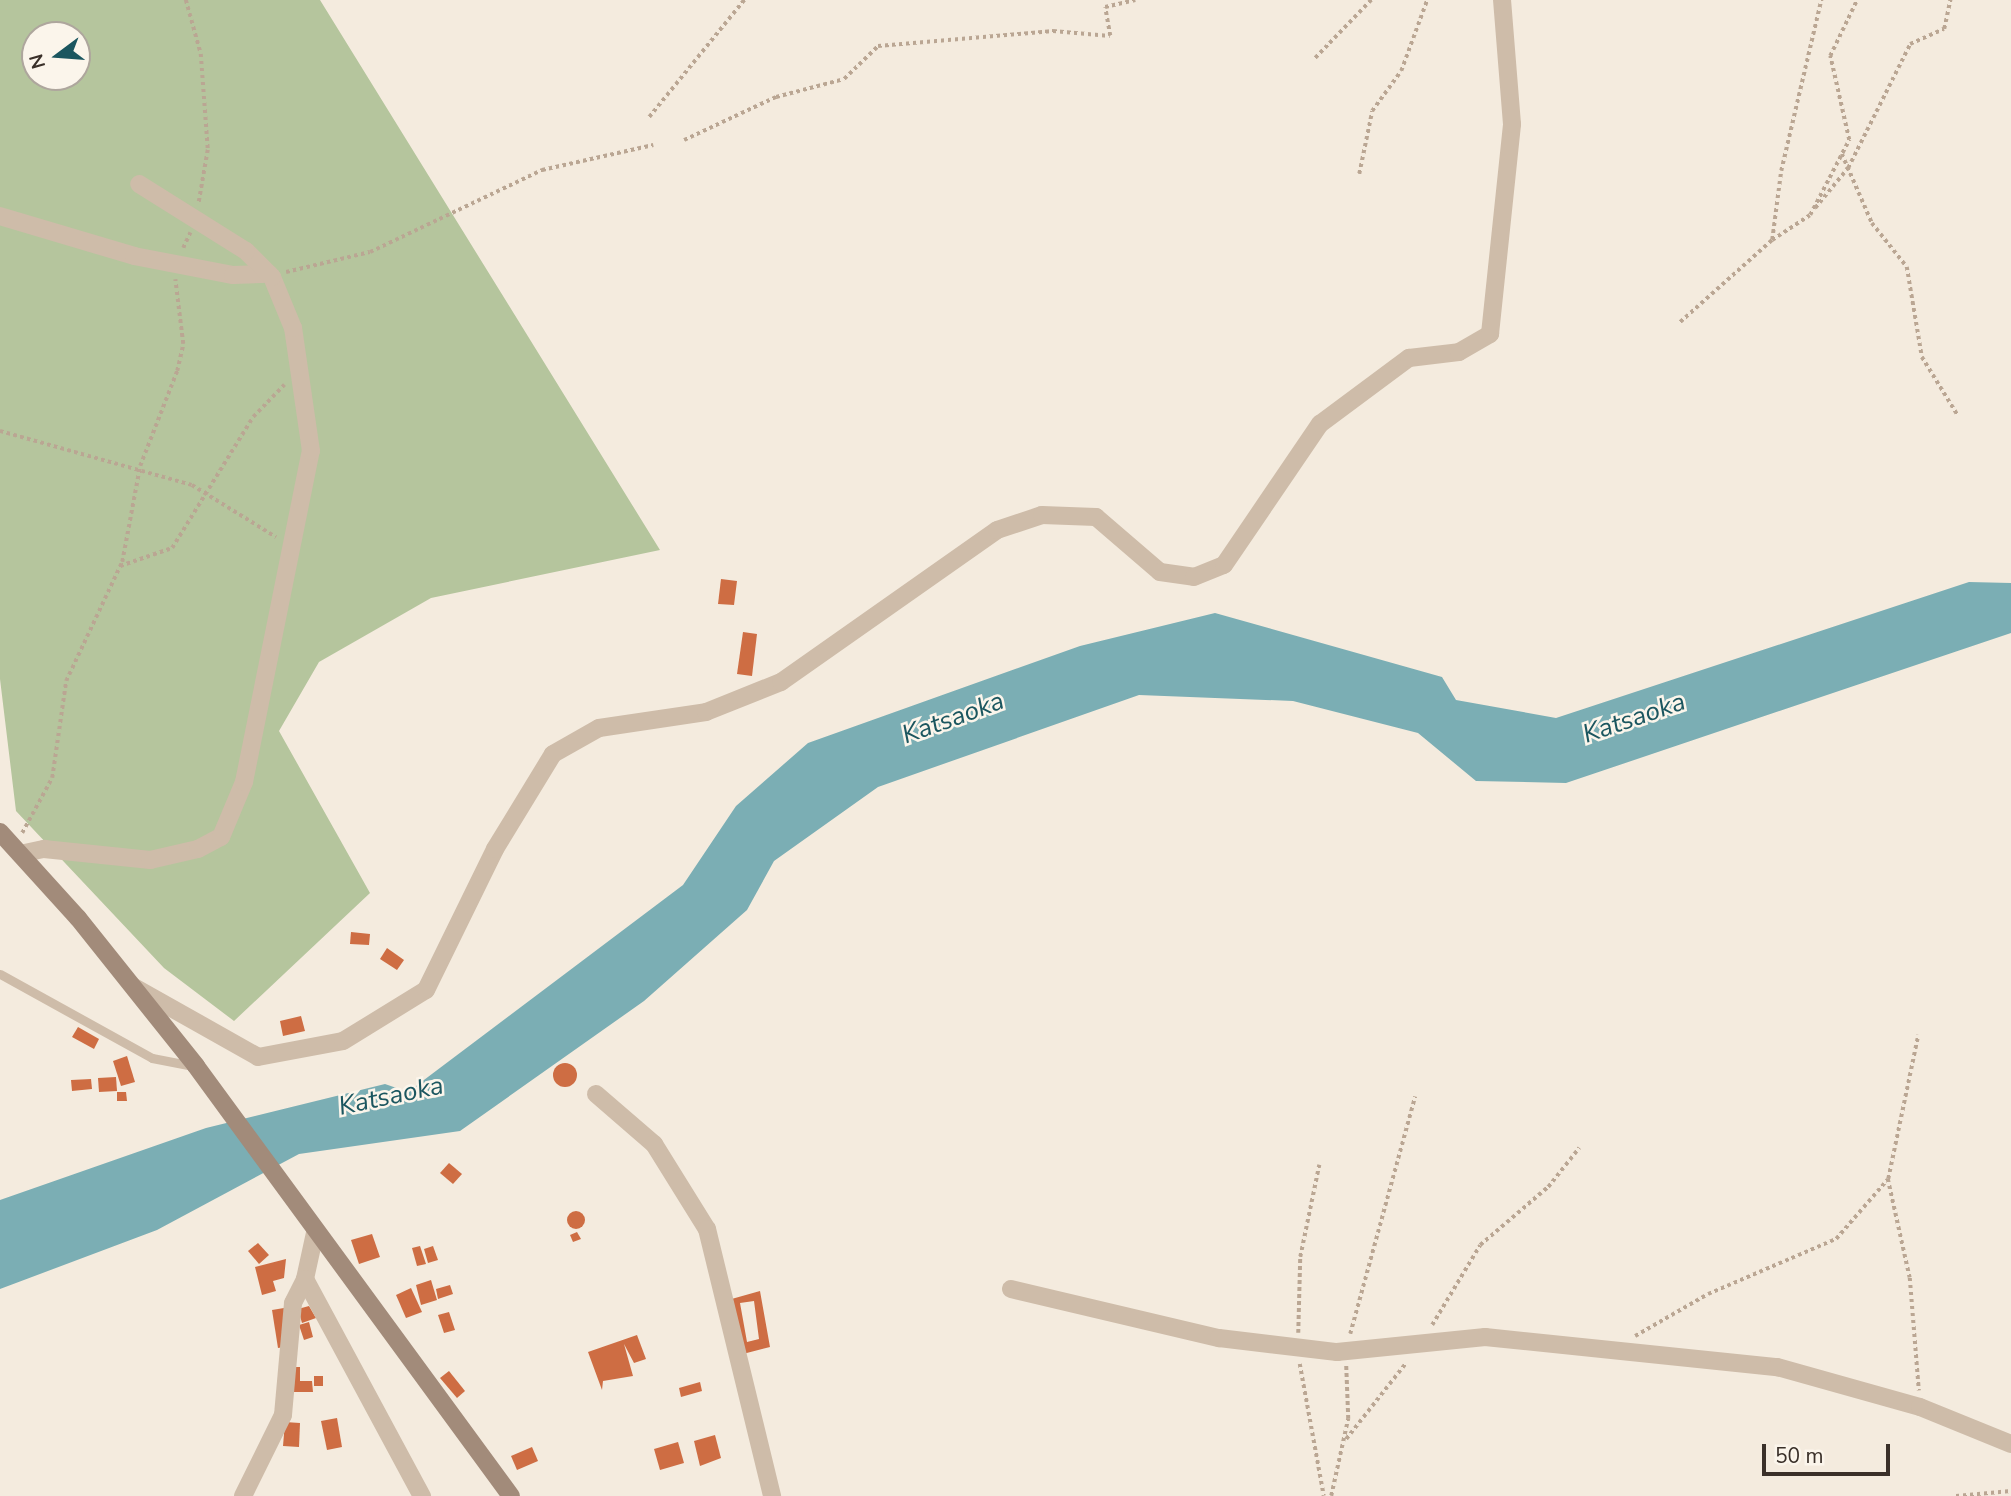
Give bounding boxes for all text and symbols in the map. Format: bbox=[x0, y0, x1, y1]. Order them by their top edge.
north arrow bbox=[21, 21, 91, 91]
text: N bbox=[23, 51, 52, 72]
water label: Katsaoka bbox=[898, 685, 1008, 751]
water label: Katsaoka bbox=[1579, 686, 1689, 750]
water label: Katsaoka bbox=[336, 1070, 446, 1122]
scale bar bbox=[1766, 1430, 1894, 1474]
text: 50 m bbox=[1775, 1442, 1824, 1470]

